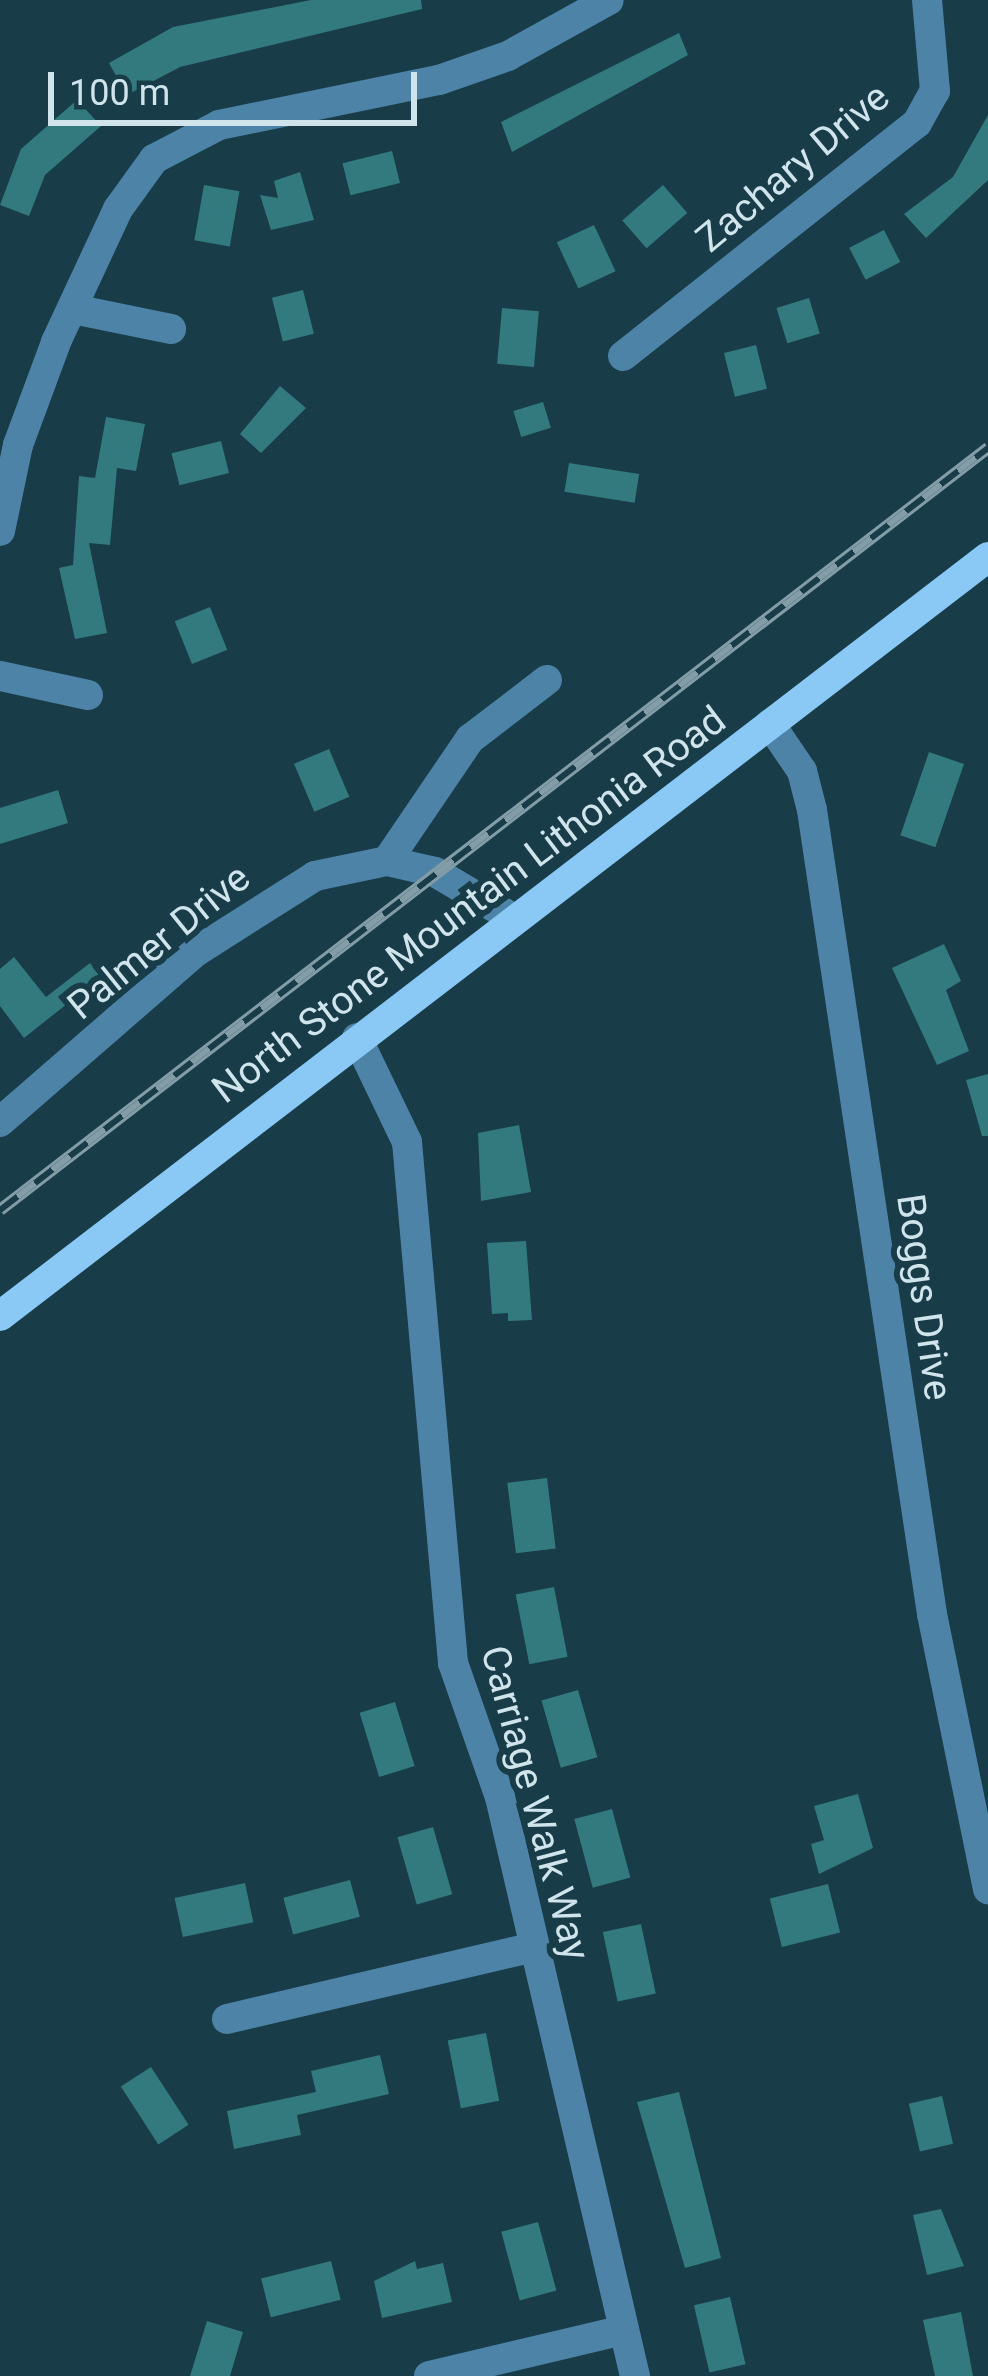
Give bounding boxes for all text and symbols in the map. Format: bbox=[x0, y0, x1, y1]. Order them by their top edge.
scale bar bbox=[54, 48, 423, 122]
text: 100 m bbox=[69, 72, 170, 114]
street label: Zachary Drive bbox=[687, 74, 899, 262]
street label: North Stone Mountain Lithonia Road bbox=[203, 697, 735, 1113]
street label: Palmer Drive bbox=[59, 854, 259, 1030]
street label: Boggs Drive bbox=[886, 1191, 962, 1403]
street label: Carriage Walk Way bbox=[471, 1641, 599, 1965]

